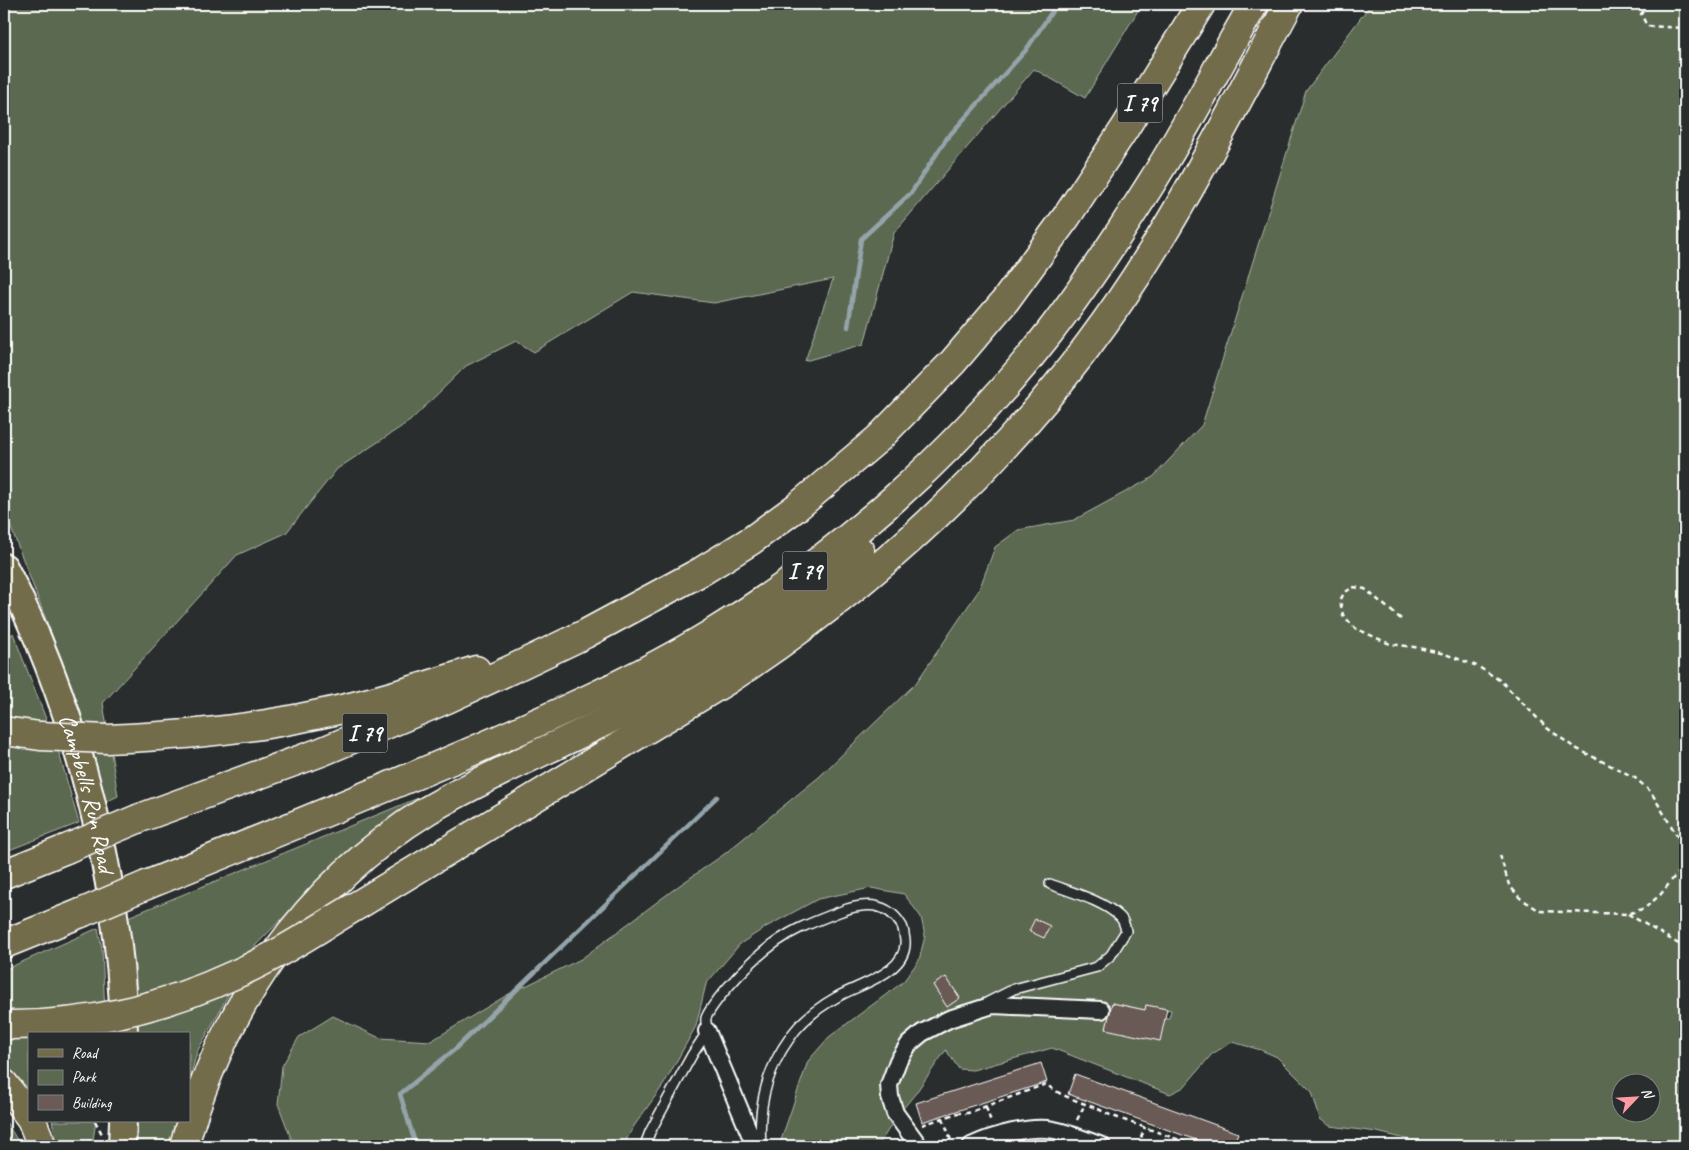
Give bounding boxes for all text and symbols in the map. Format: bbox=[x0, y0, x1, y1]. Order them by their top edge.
road number: I 79 bbox=[1118, 84, 1162, 122]
road number: I 79 bbox=[782, 552, 828, 590]
street label: Campbells Run Road bbox=[52, 710, 122, 878]
road number: I 79 bbox=[342, 714, 388, 752]
legend bbox=[28, 1032, 190, 1122]
text: Road bbox=[72, 1044, 99, 1063]
text: Park bbox=[72, 1068, 97, 1087]
north arrow bbox=[1612, 1072, 1662, 1122]
text: N bbox=[1638, 1085, 1658, 1102]
text: Building bbox=[72, 1094, 112, 1113]

